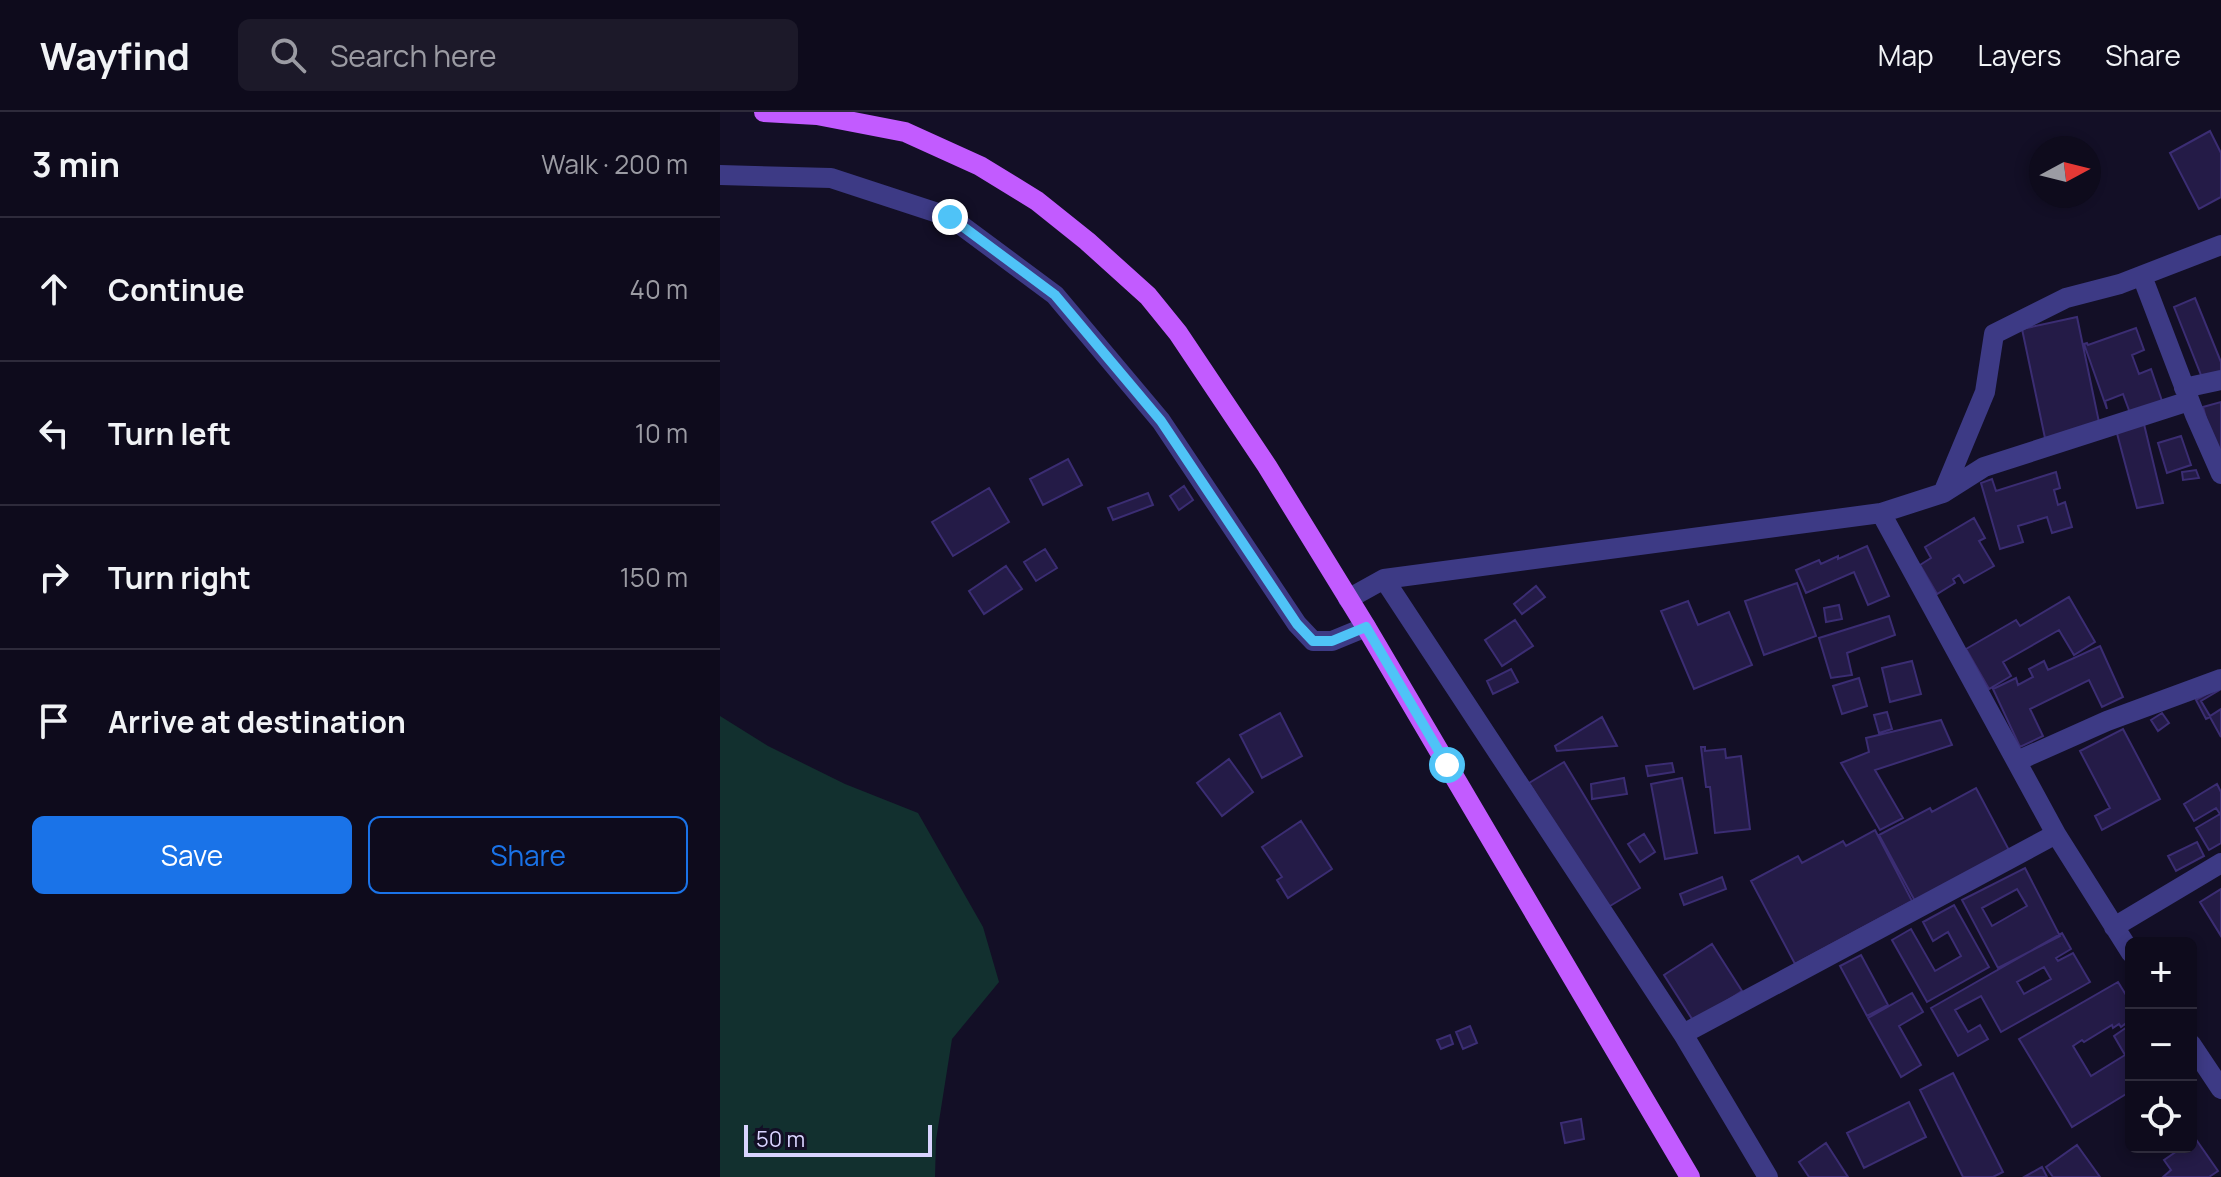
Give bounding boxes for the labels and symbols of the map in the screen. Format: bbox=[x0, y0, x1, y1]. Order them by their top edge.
north arrow bbox=[2029, 136, 2101, 208]
route end bbox=[932, 199, 968, 235]
route start bbox=[1429, 747, 1465, 783]
scale bar bbox=[744, 1121, 932, 1157]

